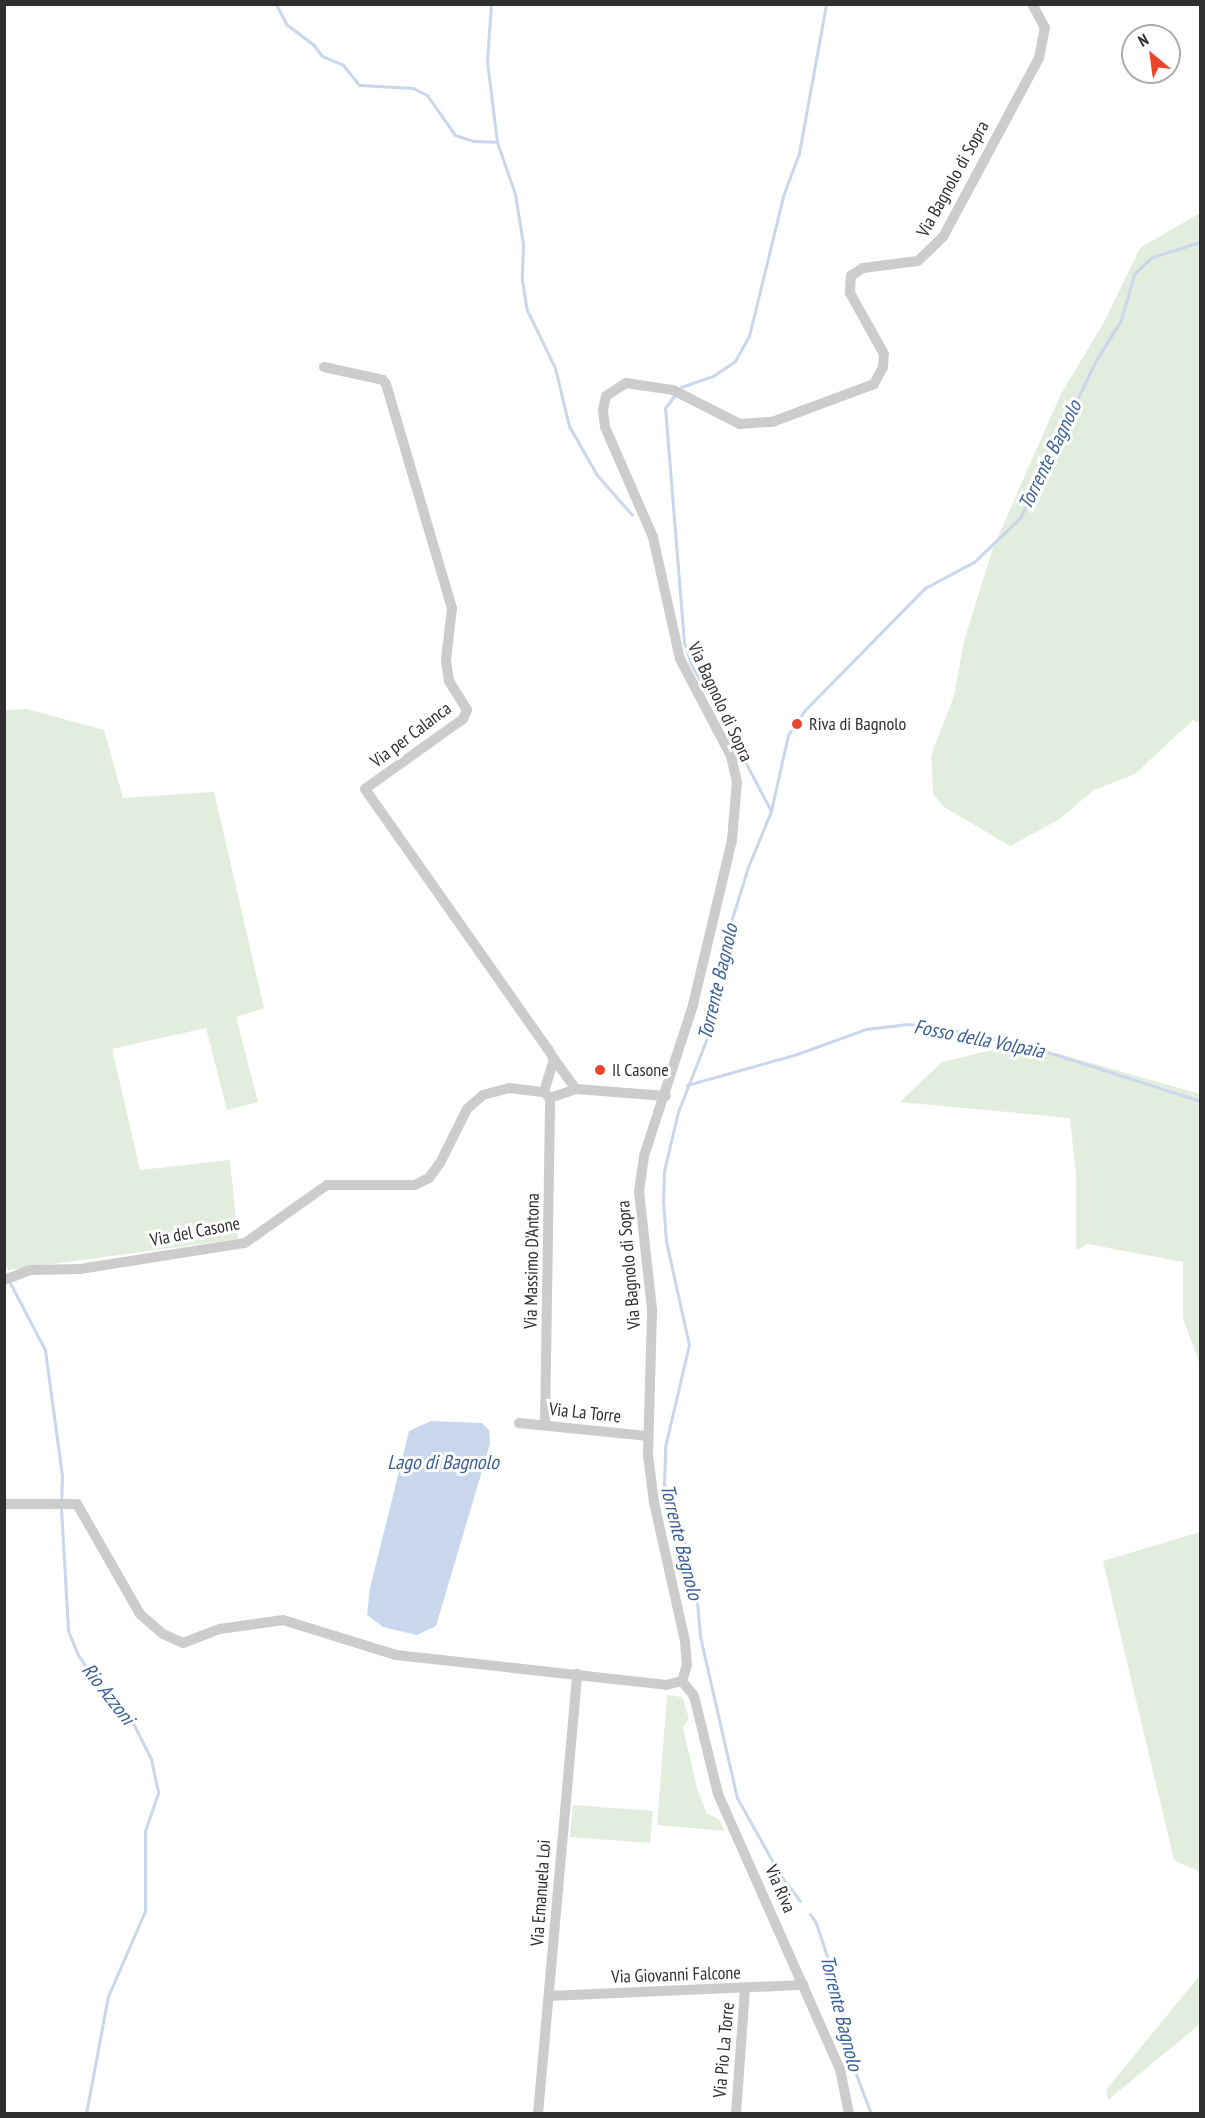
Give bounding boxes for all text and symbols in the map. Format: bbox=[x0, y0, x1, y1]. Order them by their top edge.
north arrow bbox=[1121, 24, 1181, 84]
text: N bbox=[1135, 29, 1152, 51]
street label: Via Bagnolo di Sopra bbox=[912, 117, 994, 241]
water label: Torrente Bagnolo bbox=[1013, 397, 1087, 513]
street label: Via Bagnolo di Sopra bbox=[683, 639, 757, 765]
street label: Via per Calanca bbox=[366, 698, 456, 772]
place label: Riva di Bagnolo bbox=[809, 713, 906, 735]
marker: Riva di Bagnolo bbox=[790, 717, 804, 731]
water label: Torrente Bagnolo bbox=[693, 922, 743, 1042]
water label: Fosso della Volpaia bbox=[912, 1015, 1046, 1063]
place label: Il Casone bbox=[612, 1059, 669, 1081]
marker: Il Casone bbox=[593, 1063, 607, 1077]
street label: Via Massimo D'Antona bbox=[520, 1193, 544, 1329]
street label: Via Bagnolo di Sopra bbox=[613, 1200, 645, 1330]
street label: Via del Casone bbox=[148, 1213, 242, 1251]
street label: Via La Torre bbox=[548, 1398, 622, 1428]
water label: Lago di Bagnolo bbox=[387, 1450, 499, 1474]
water label: Torrente Bagnolo bbox=[655, 1482, 707, 1602]
water label: Rio Azzoni bbox=[76, 1658, 140, 1730]
street label: Via Emanuela Loi bbox=[527, 1839, 555, 1947]
street label: Via Riva bbox=[760, 1862, 800, 1916]
water label: Torrente Bagnolo bbox=[815, 1953, 867, 2073]
street label: Via Giovanni Falcone bbox=[611, 1962, 741, 1988]
street label: Via Pio La Torre bbox=[709, 2001, 739, 2099]

